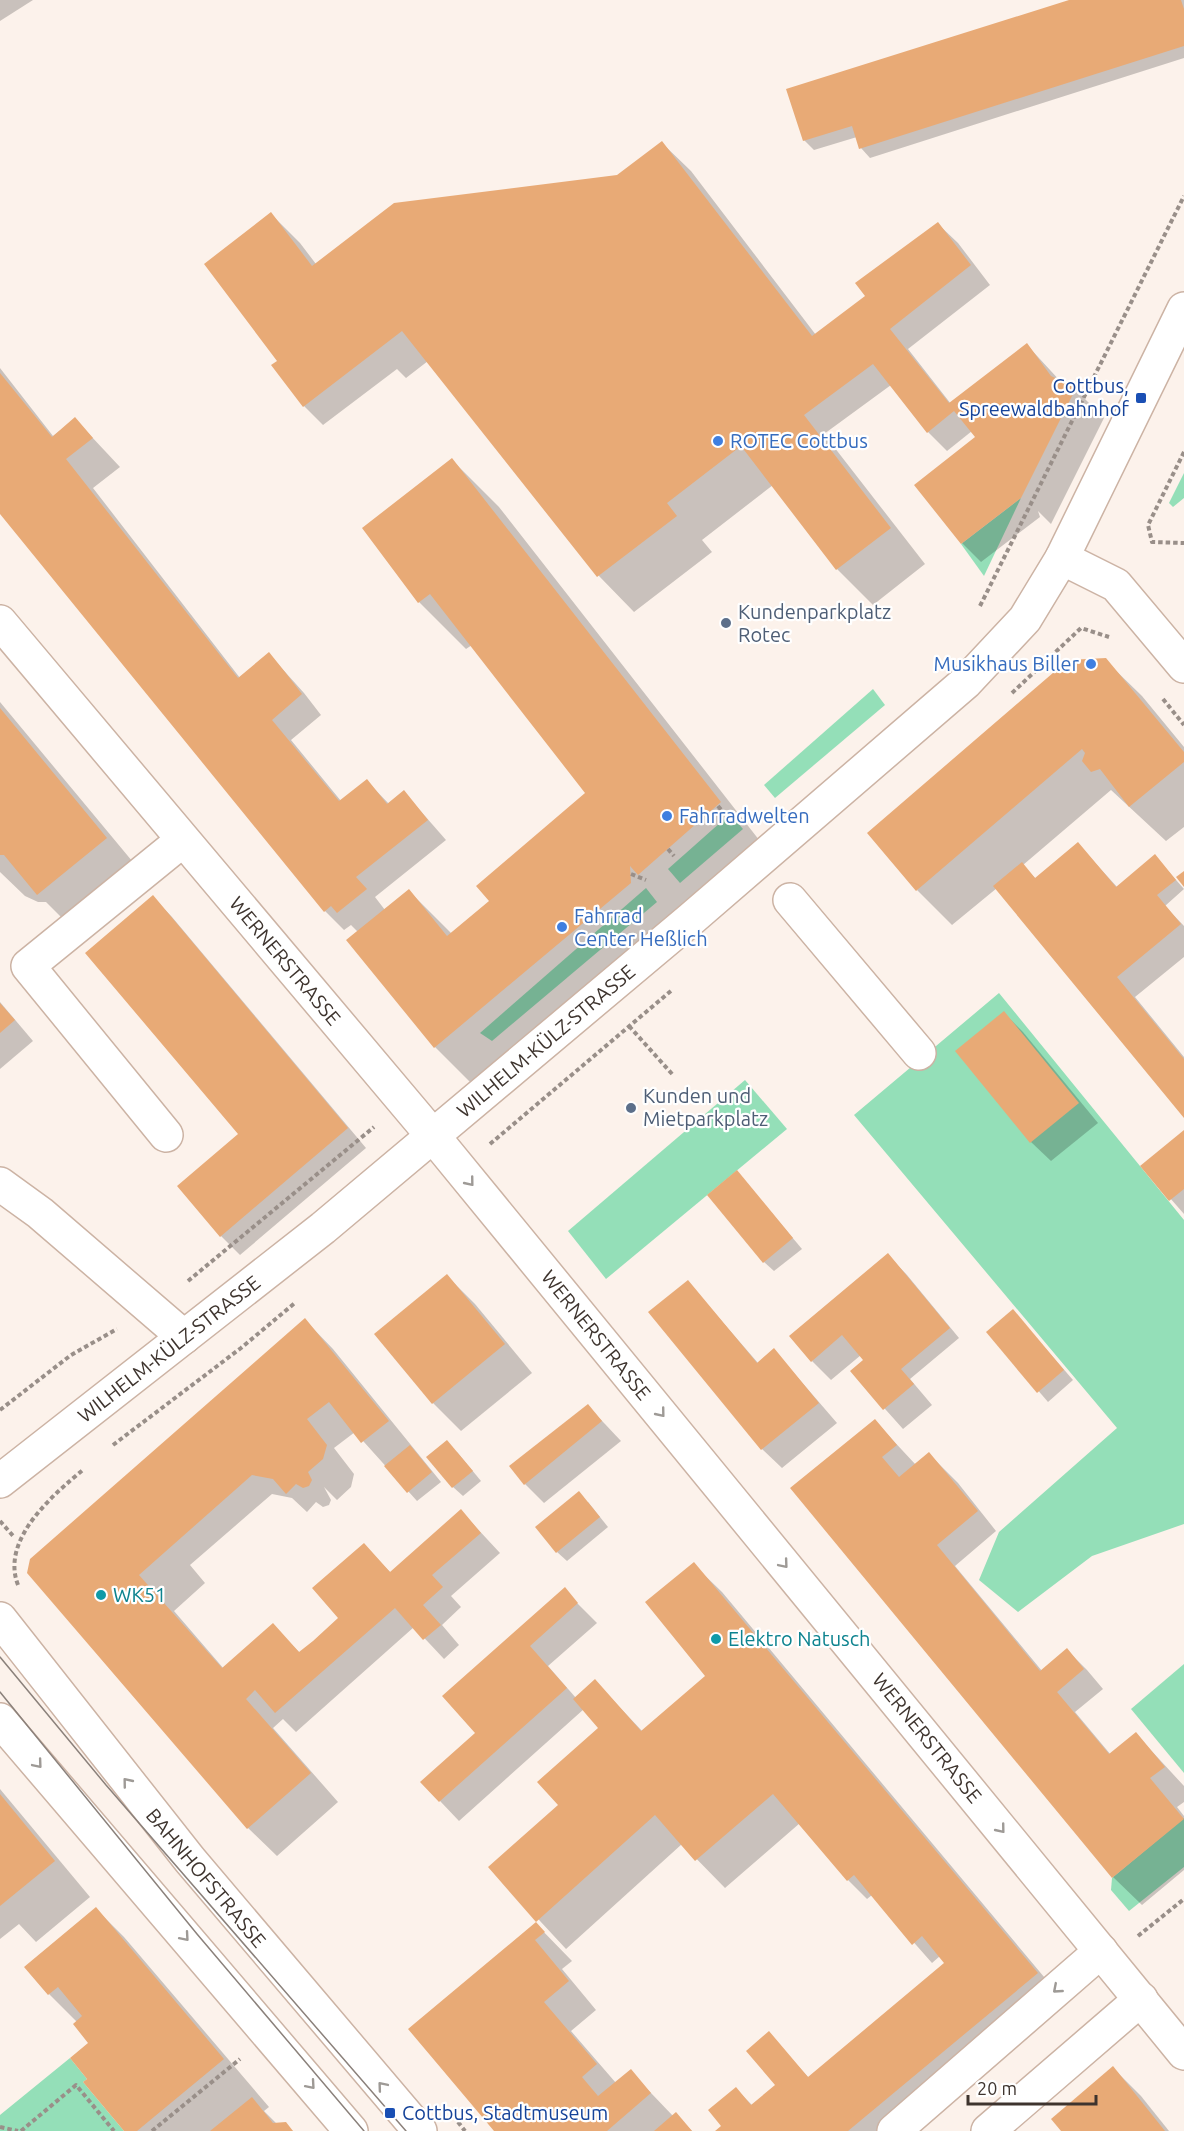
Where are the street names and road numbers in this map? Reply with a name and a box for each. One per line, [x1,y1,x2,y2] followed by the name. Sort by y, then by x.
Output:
[225,892,346,1029] street label: WERNERSTRASSE
[452,960,639,1122] street label: WILHELM-KÜLZ-STRASSE
[537,1265,656,1404] street label: WERNERSTRASSE
[73,1270,264,1427] street label: WILHELM-KÜLZ-STRASSE
[868,1668,987,1807] street label: WERNERSTRASSE
[142,1804,271,1952] street label: BAHNHOFSTRASSE

